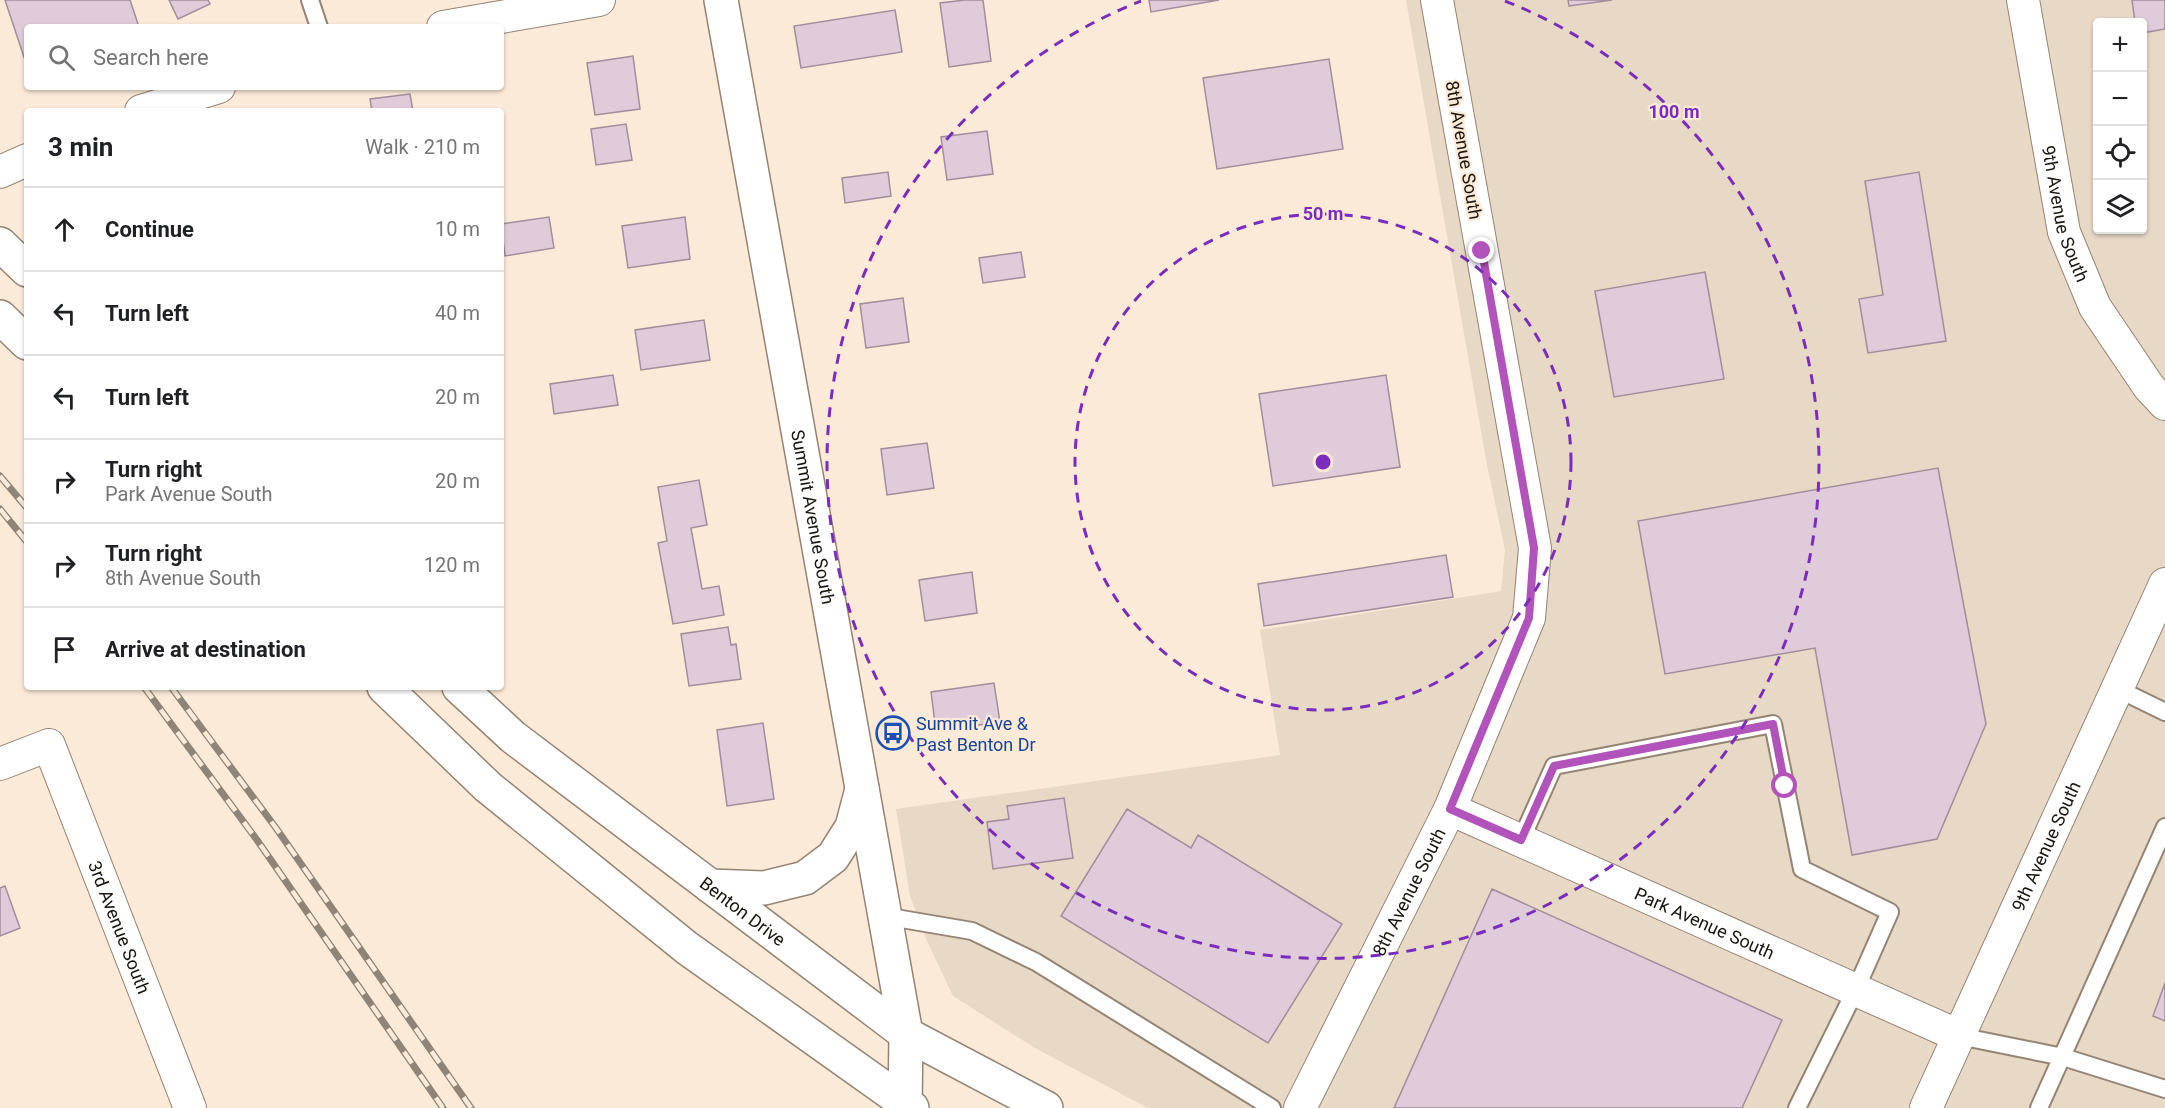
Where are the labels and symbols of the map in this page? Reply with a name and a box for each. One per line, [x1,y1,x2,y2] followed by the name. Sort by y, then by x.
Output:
[1441,79,1487,221] street label: 8th Avenue South
[1648,101,1700,122] text: 100 m
[2038,144,2094,285] street label: 9th Avenue South
[1303,203,1343,224] text: 50 m
[1468,237,1494,263] route end
[788,428,839,606] street label: Summit Avenue South
[1313,452,1333,472] centre of rings
[916,713,1036,755] place label: Summit Ave & Past Benton Dr
[875,715,911,751] bus stop icon: Summit Ave & Past Benton Dr
[1771,772,1797,798] route start
[2007,778,2084,914] street label: 9th Avenue South
[1368,824,1449,959] street label: 8th Avenue South
[84,858,155,997] street label: 3rd Avenue South
[696,872,790,950] street label: Benton Drive
[1632,882,1778,963] street label: Park Avenue South

